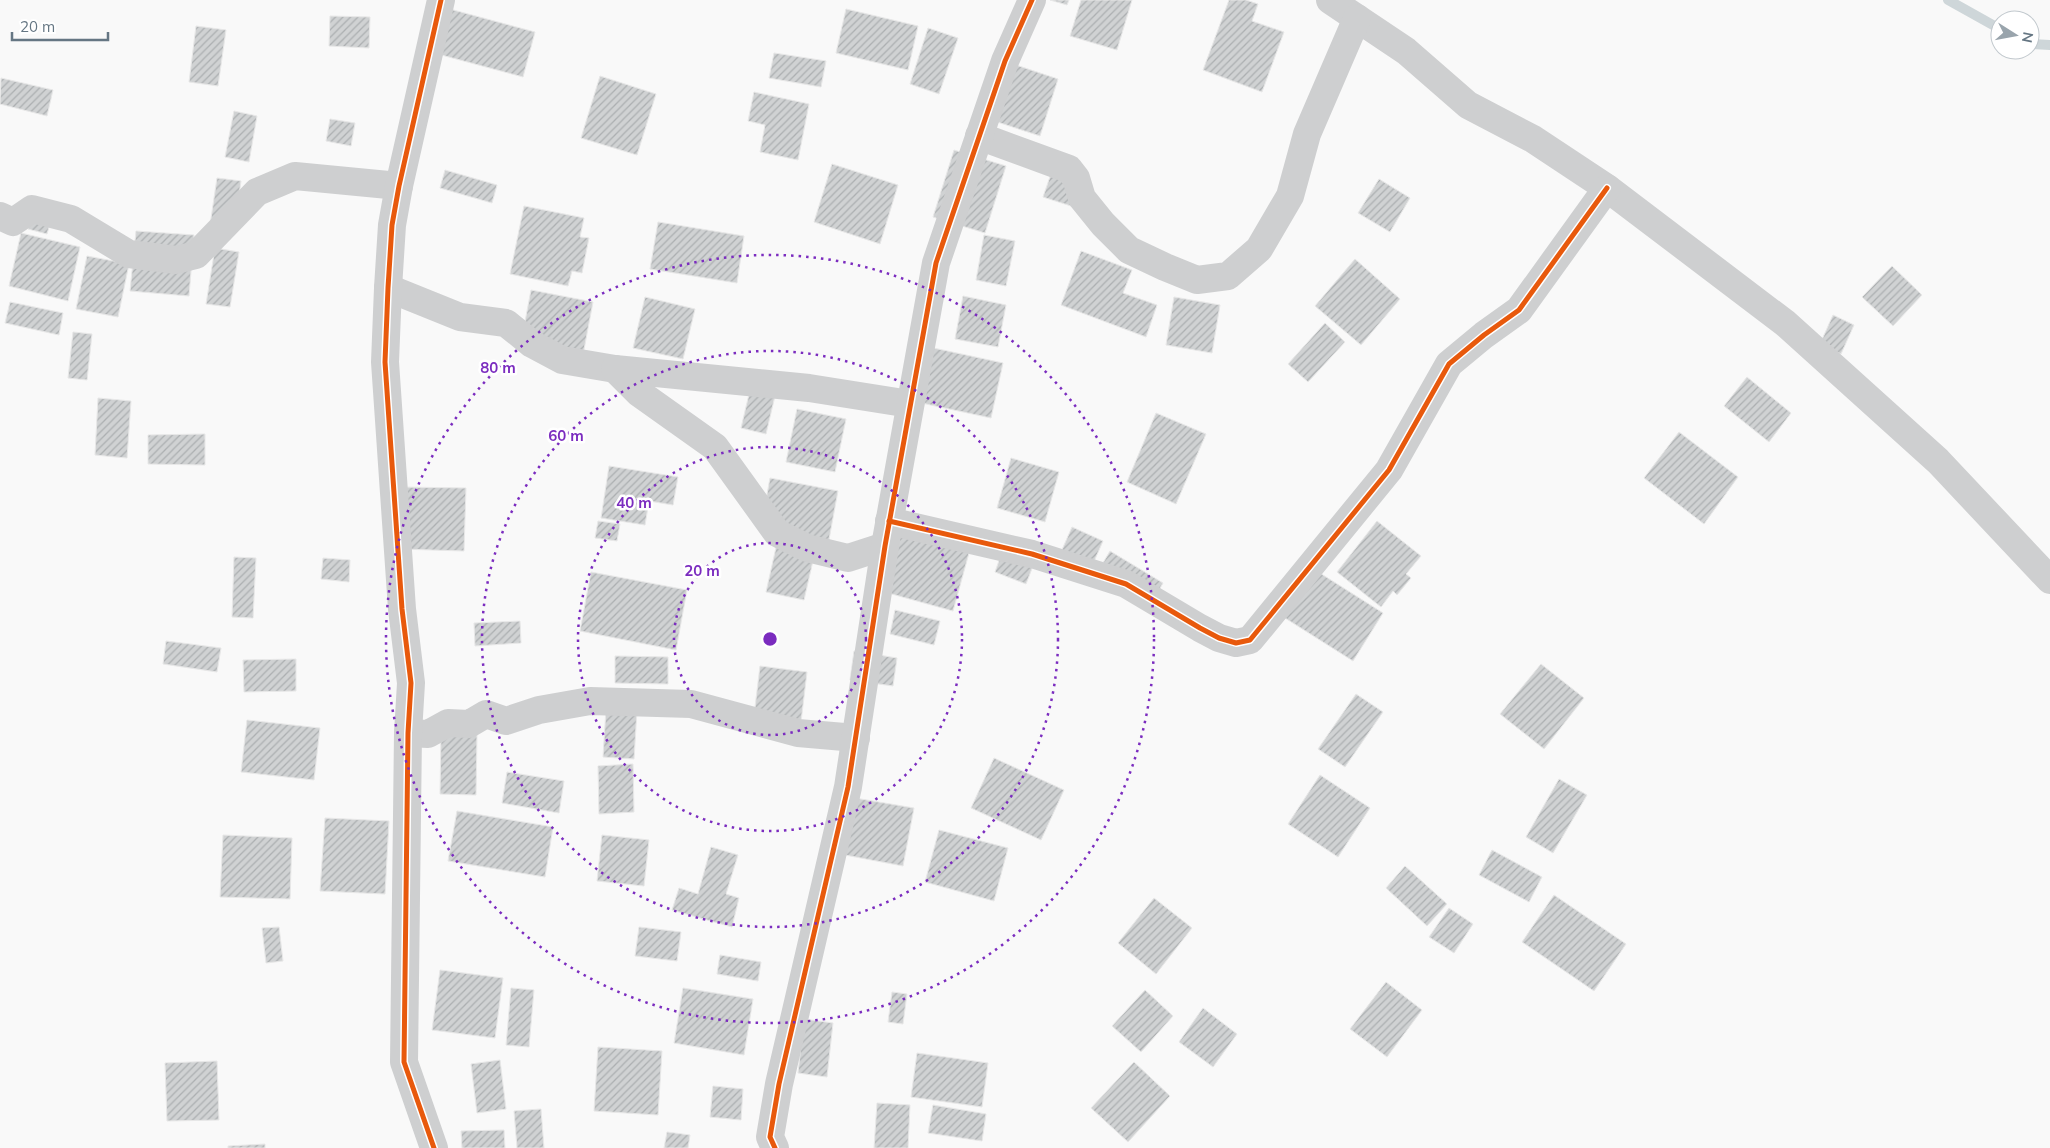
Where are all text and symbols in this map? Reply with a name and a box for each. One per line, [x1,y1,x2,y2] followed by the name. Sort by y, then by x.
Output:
[12,10,109,42] scale bar
[1990,10,2040,60] north arrow
[20,17,55,36] text: 20 m
[2018,31,2038,44] text: N
[480,358,516,377] text: 80 m
[548,426,584,445] text: 60 m
[616,493,652,512] text: 40 m
[684,561,720,580] text: 20 m
[761,630,779,648] centre of rings

